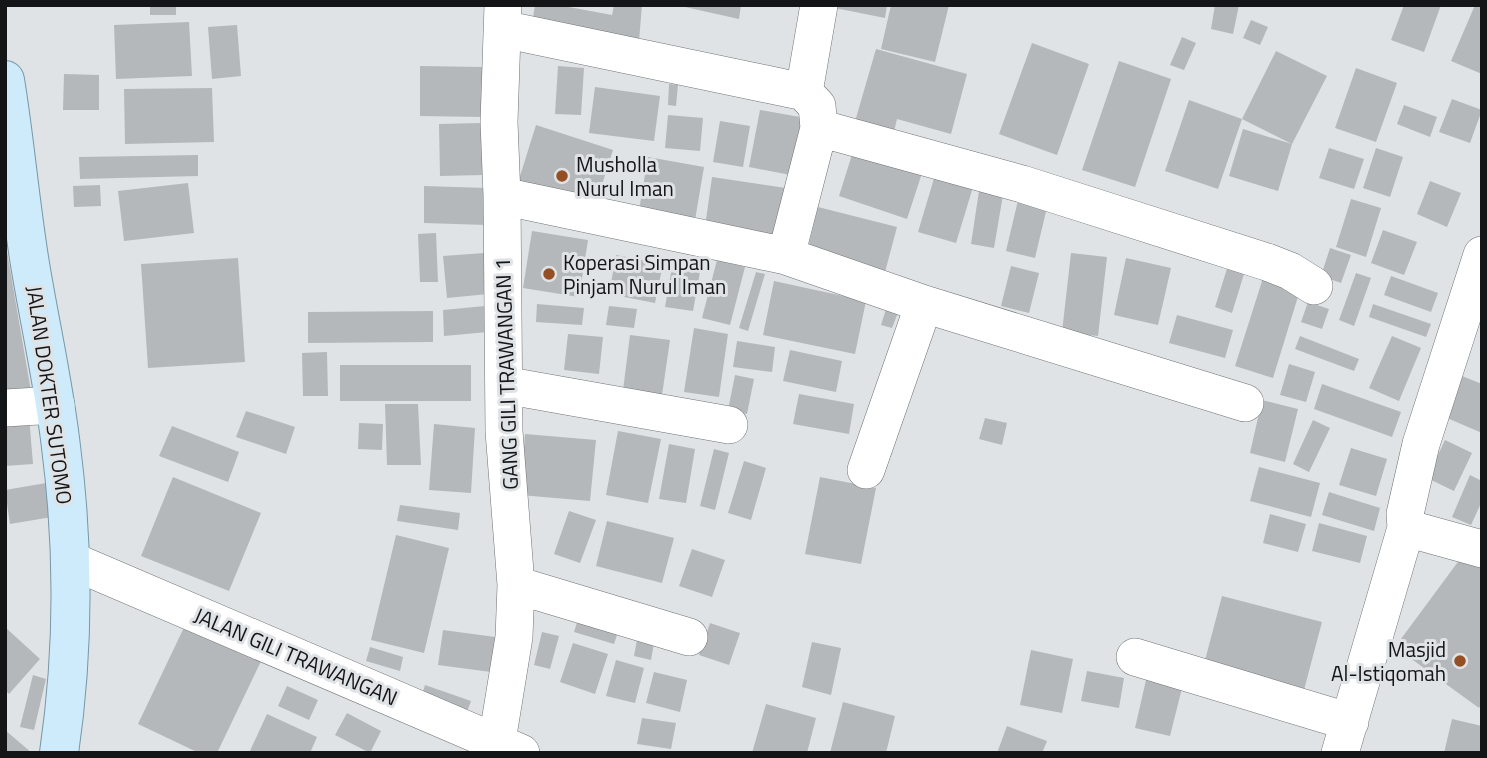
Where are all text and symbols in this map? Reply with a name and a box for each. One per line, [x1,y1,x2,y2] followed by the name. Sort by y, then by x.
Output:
[576,148,674,204] place label: Musholla Nurul Iman
[554,168,570,184] marker: Musholla Nurul Iman
[563,246,726,302] place label: Koperasi Simpan Pinjam Nurul Iman
[486,258,526,490] street label: GANG GILI TRAWANGAN 1
[541,266,557,282] marker: Koperasi Simpan Pinjam Nurul Iman
[19,284,81,506] street label: JALAN DOKTER SUTOMO
[189,599,403,713] street label: JALAN GILI TRAWANGAN
[1331,633,1446,689] place label: Masjid Al-Istiqomah
[1452,653,1468,669] marker: Masjid Al-Istiqomah

